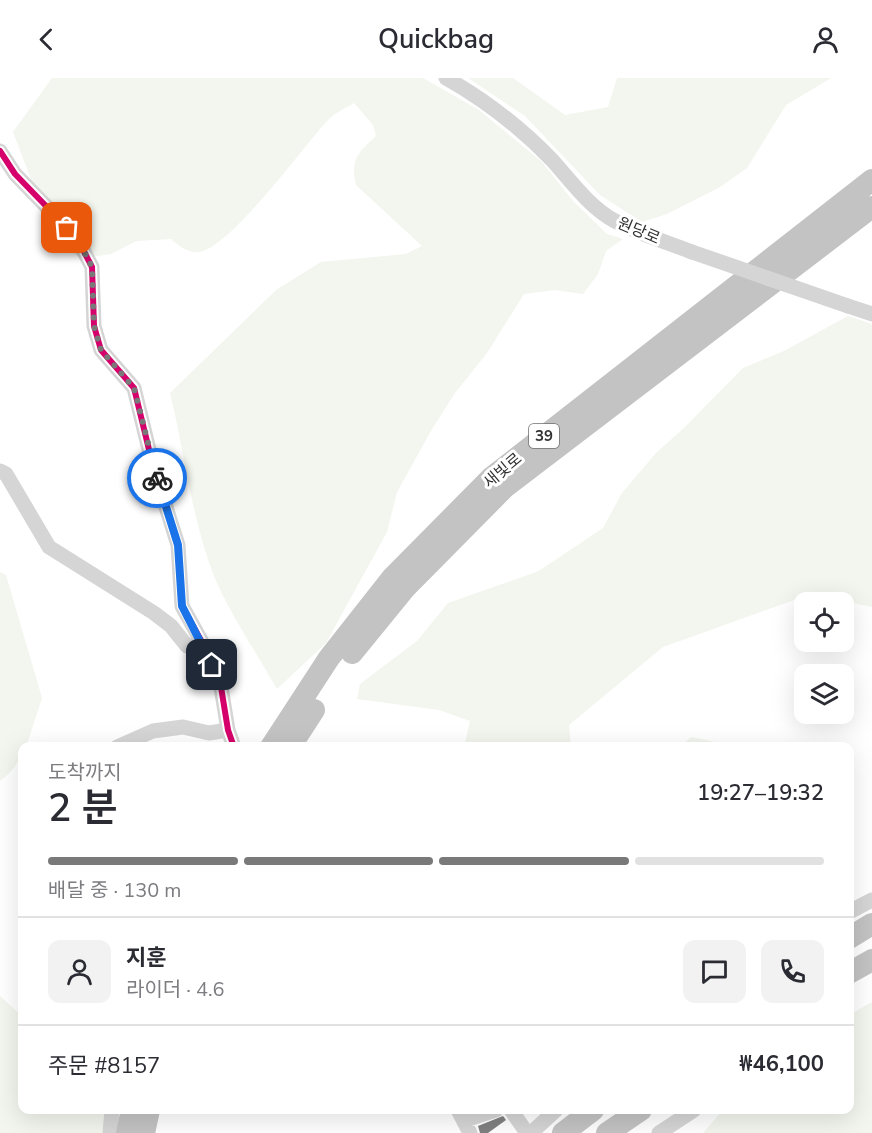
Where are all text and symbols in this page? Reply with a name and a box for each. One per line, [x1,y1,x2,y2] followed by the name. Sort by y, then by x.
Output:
[378,21,494,58] text: Quickbag
[30,23,63,56] icon: back
[809,23,842,56] icon: person
[41,202,92,253] pin
[50,211,83,244] icon: bag
[614,212,663,250] street label: 원당로
[529,424,559,448] road number: 39
[127,448,187,508] courier
[479,448,527,493] street label: 새빛로
[141,462,174,495] icon: bike
[794,592,854,724] map controls
[794,592,854,652] button: locate
[186,639,237,690] pin
[195,648,228,681] icon: home
[794,664,854,724] button: layers
[48,759,122,786] text: 도착까지
[697,778,824,808] text: 19:27–19:32
[48,782,118,835] text: 2 분
[48,877,181,904] text: 배달 중 · 130 m
[48,940,111,1003] button: person
[683,940,746,1003] button: chat
[761,940,824,1003] button: phone
[126,943,166,973] text: 지훈
[126,976,225,1003] text: 라이더 · 4.6
[739,1049,824,1079] text: ₩46,100
[48,1051,160,1081] text: 주문 #8157

